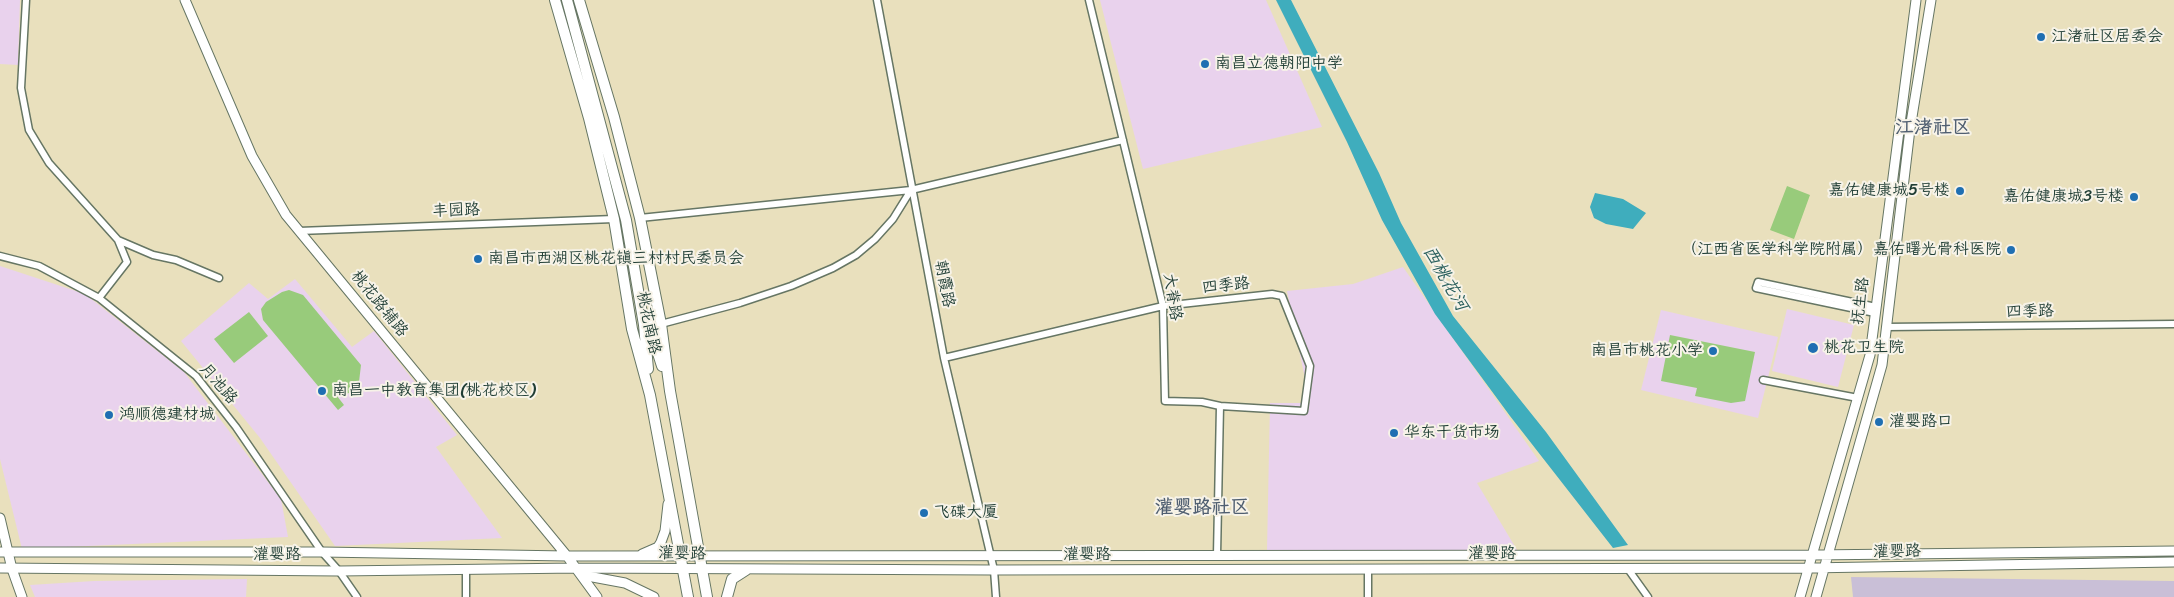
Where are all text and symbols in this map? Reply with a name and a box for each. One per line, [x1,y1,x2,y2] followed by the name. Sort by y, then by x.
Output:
[2051,27,2163,47] place label: 江渚社区居委会
[2035,31,2047,43] marker: 江渚社区居委会
[1215,54,1343,74] place label: 南昌立德朝阳中学
[1199,58,1211,70] marker: 南昌立德朝阳中学
[1895,117,1971,139] district label: 江渚社区
[1828,181,1950,201] place label: 嘉佑健康城5号楼
[1954,185,1966,197] marker: 嘉佑健康城5号楼
[2003,187,2124,207] place label: 嘉佑健康城3号楼
[2128,191,2140,203] marker: 嘉佑健康城3号楼
[432,201,480,221] street label: 丰园路
[1681,240,2001,260] place label: （江西省医学科学院附属）嘉佑曙光骨科医院
[1418,242,1472,316] water label: 西桃花河
[2005,244,2017,256] marker: （江西省医学科学院附属）嘉佑曙光骨科医院
[488,249,744,269] place label: 南昌市西湖区桃花镇三村村民委员会
[472,253,484,265] marker: 南昌市西湖区桃花镇三村村民委员会
[930,259,958,309] street label: 朝霞路
[346,267,412,341] street label: 桃花路辅路
[1159,272,1185,322] street label: 大脊路
[1201,274,1251,298] street label: 四季路
[1849,276,1873,326] street label: 抚生路
[632,290,664,356] street label: 桃花南路
[2006,302,2054,322] street label: 四季路
[1824,338,1904,358] place label: 桃花卫生院
[1591,341,1703,361] place label: 南昌市桃花小学
[1806,341,1820,355] marker: 桃花卫生院
[1707,345,1719,357] marker: 南昌市桃花小学
[195,360,241,408] street label: 月池路
[332,381,535,401] place label: 南昌一中教育集团(桃花校区)
[316,385,328,397] marker: 南昌一中教育集团(桃花校区)
[119,405,215,425] place label: 鸿顺德建材城
[103,409,115,421] marker: 鸿顺德建材城
[1889,412,1953,432] place label: 灌婴路口
[1873,416,1885,428] marker: 灌婴路口
[1404,423,1500,443] place label: 华东干货市场
[1388,427,1400,439] marker: 华东干货市场
[1155,497,1249,519] district label: 灌婴路社区
[934,503,998,523] place label: 飞碟大厦
[918,507,930,519] marker: 飞碟大厦
[1873,542,1921,562] street label: 灌婴路
[658,544,706,564] street label: 灌婴路
[1468,544,1516,564] street label: 灌婴路
[253,545,301,565] street label: 灌婴路
[1063,545,1111,565] street label: 灌婴路

